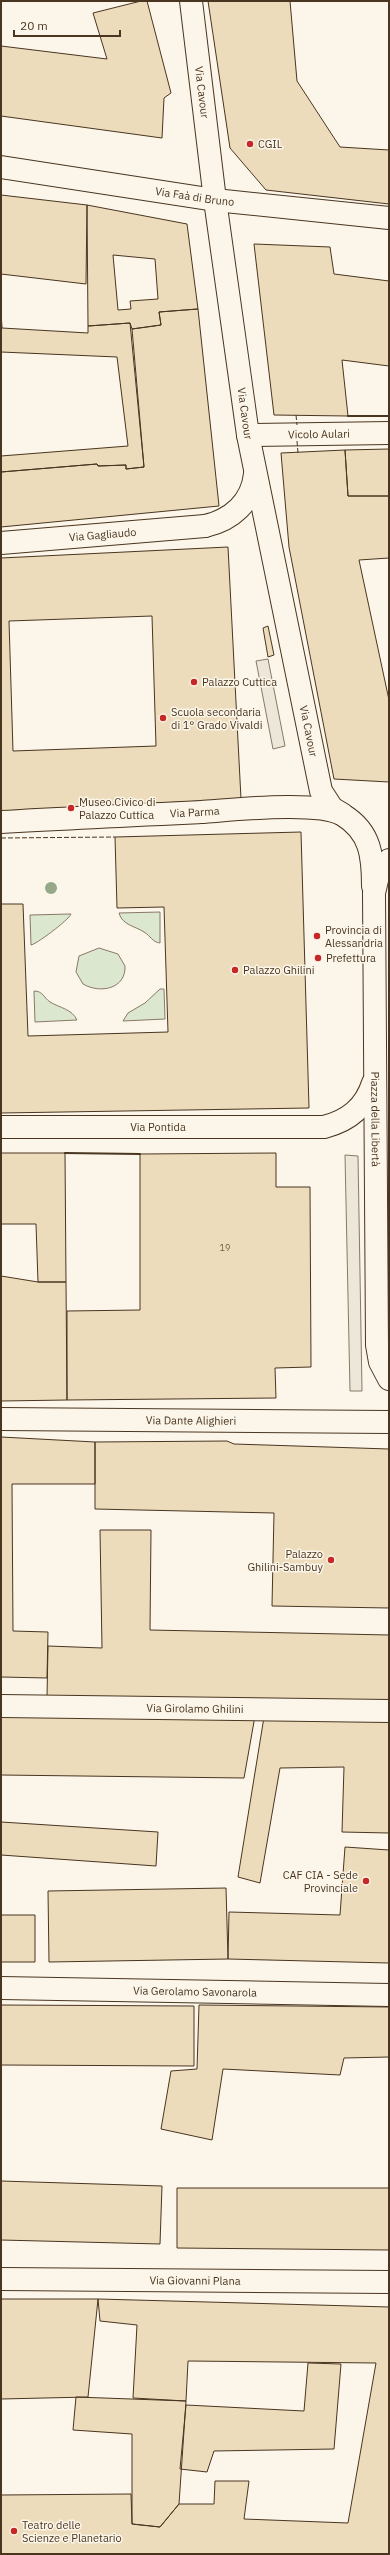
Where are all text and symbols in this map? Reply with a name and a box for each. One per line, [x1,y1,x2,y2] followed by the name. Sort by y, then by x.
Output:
[14,12,120,38] scale bar
[20,18,48,33] text: 20 m
[192,66,212,119] street label: Via Cavour
[258,137,283,151] place label: CGIL
[245,139,255,149] marker: CGIL
[154,184,235,209] street label: Via Faà di Bruno
[234,387,256,441] street label: Via Cavour
[288,427,350,441] street label: Vicolo Aulari
[68,525,137,544] street label: Via Gagliaudo
[202,675,277,689] place label: Palazzo Cuttica
[189,677,199,687] marker: Palazzo Cuttica
[297,704,321,758] street label: Via Cavour
[171,705,262,732] place label: Scuola secondaria di 1° Grado Vivaldi
[158,713,168,723] marker: Scuola secondaria di 1° Grado Vivaldi
[79,795,155,822] place label: Museo Civico di Palazzo Cuttica
[66,803,76,813] marker: Museo Civico di Palazzo Cuttica
[170,804,220,820] street label: Via Parma
[325,923,383,950] place label: Provincia di Alessandria
[312,931,322,941] marker: Provincia di Alessandria
[326,951,376,965] place label: Prefettura
[313,953,323,963] marker: Prefettura
[243,963,315,977] place label: Palazzo Ghilini
[230,965,240,975] marker: Palazzo Ghilini
[368,1071,383,1167] street label: Piazza della Libertà
[130,1120,186,1134] street label: Via Pontida
[220,1242,230,1253] house number: 19
[146,1413,236,1428] street label: Via Dante Alighieri
[247,1547,324,1574] place label: Palazzo Ghilini-Sambuy
[326,1555,336,1565] marker: Palazzo Ghilini-Sambuy
[146,1701,244,1716] street label: Via Girolamo Ghilini
[283,1868,358,1895] place label: CAF CIA - Sede Provinciale
[361,1876,371,1886] marker: CAF CIA - Sede Provinciale
[133,1983,257,2000] street label: Via Gerolamo Savonarola
[149,2273,241,2288] street label: Via Giovanni Plana
[22,2518,122,2545] place label: Teatro delle Scienze e Planetario
[9,2526,19,2536] marker: Teatro delle Scienze e Planetario

